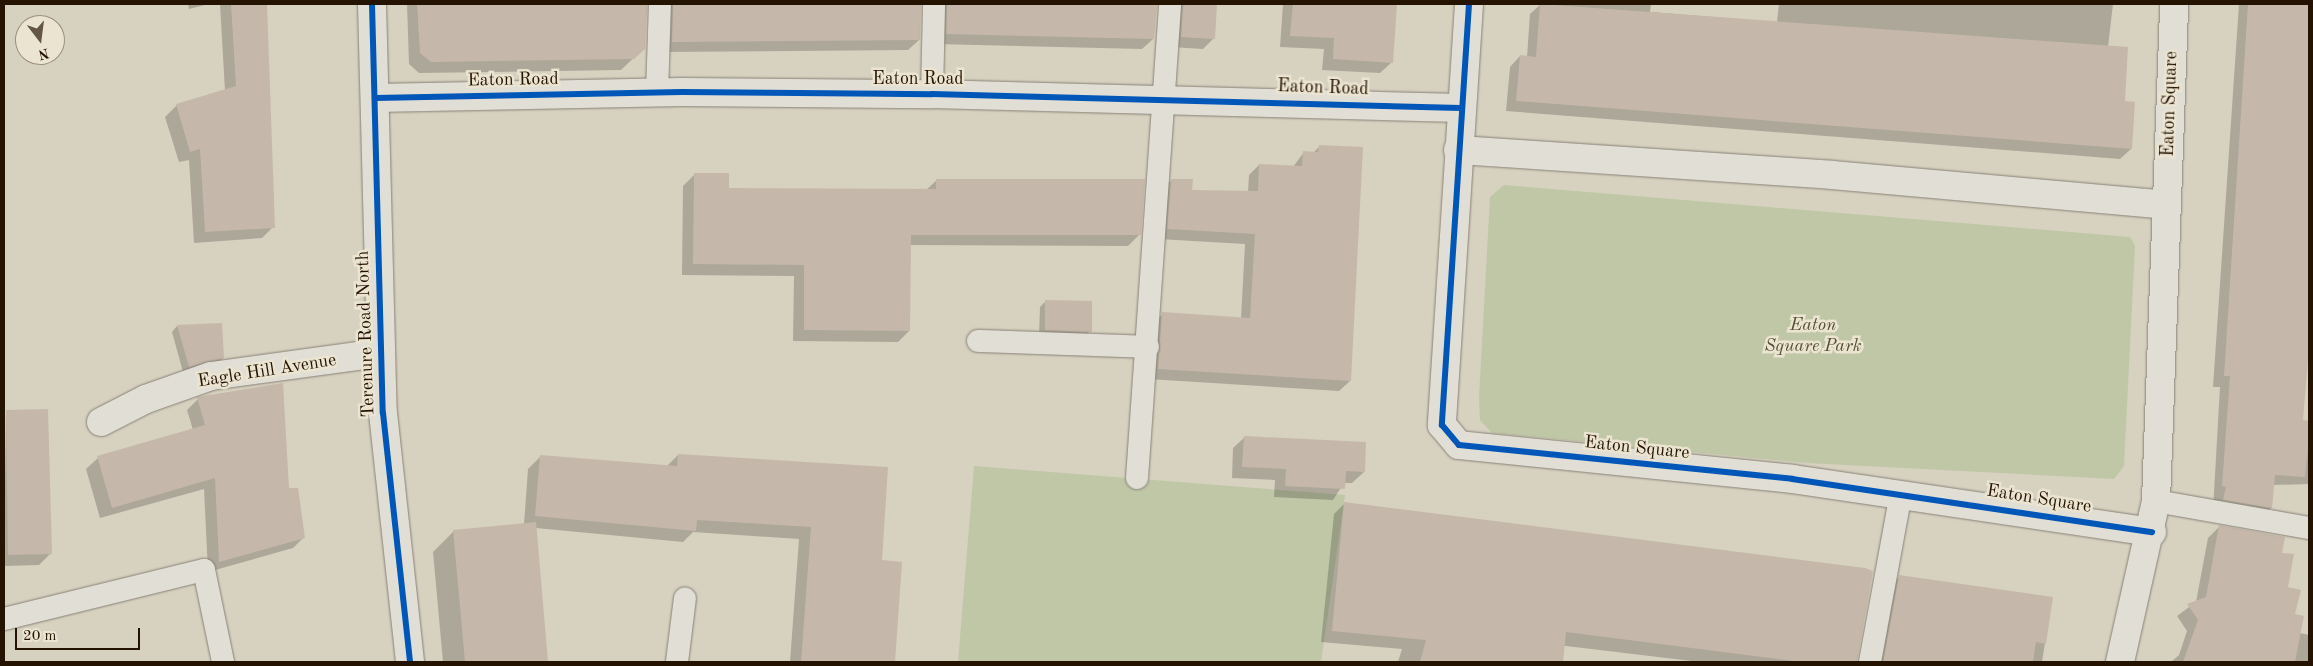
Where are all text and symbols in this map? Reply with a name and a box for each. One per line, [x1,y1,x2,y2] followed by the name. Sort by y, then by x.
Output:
[15,15,65,65] north arrow
[37,45,51,62] text: N
[2157,51,2183,157] street label: Eaton Square
[467,68,559,92] street label: Eaton Road
[872,68,964,90] street label: Eaton Road
[1277,76,1369,100] street label: Eaton Road
[352,250,380,418] street label: Terenure Road North
[1764,315,1862,358] park label: Eaton Square Park
[196,349,338,393] street label: Eagle Hill Avenue
[1583,432,1691,464] street label: Eaton Square
[1985,480,2093,518] street label: Eaton Square
[18,618,142,650] scale bar
[23,629,57,644] text: 20 m

